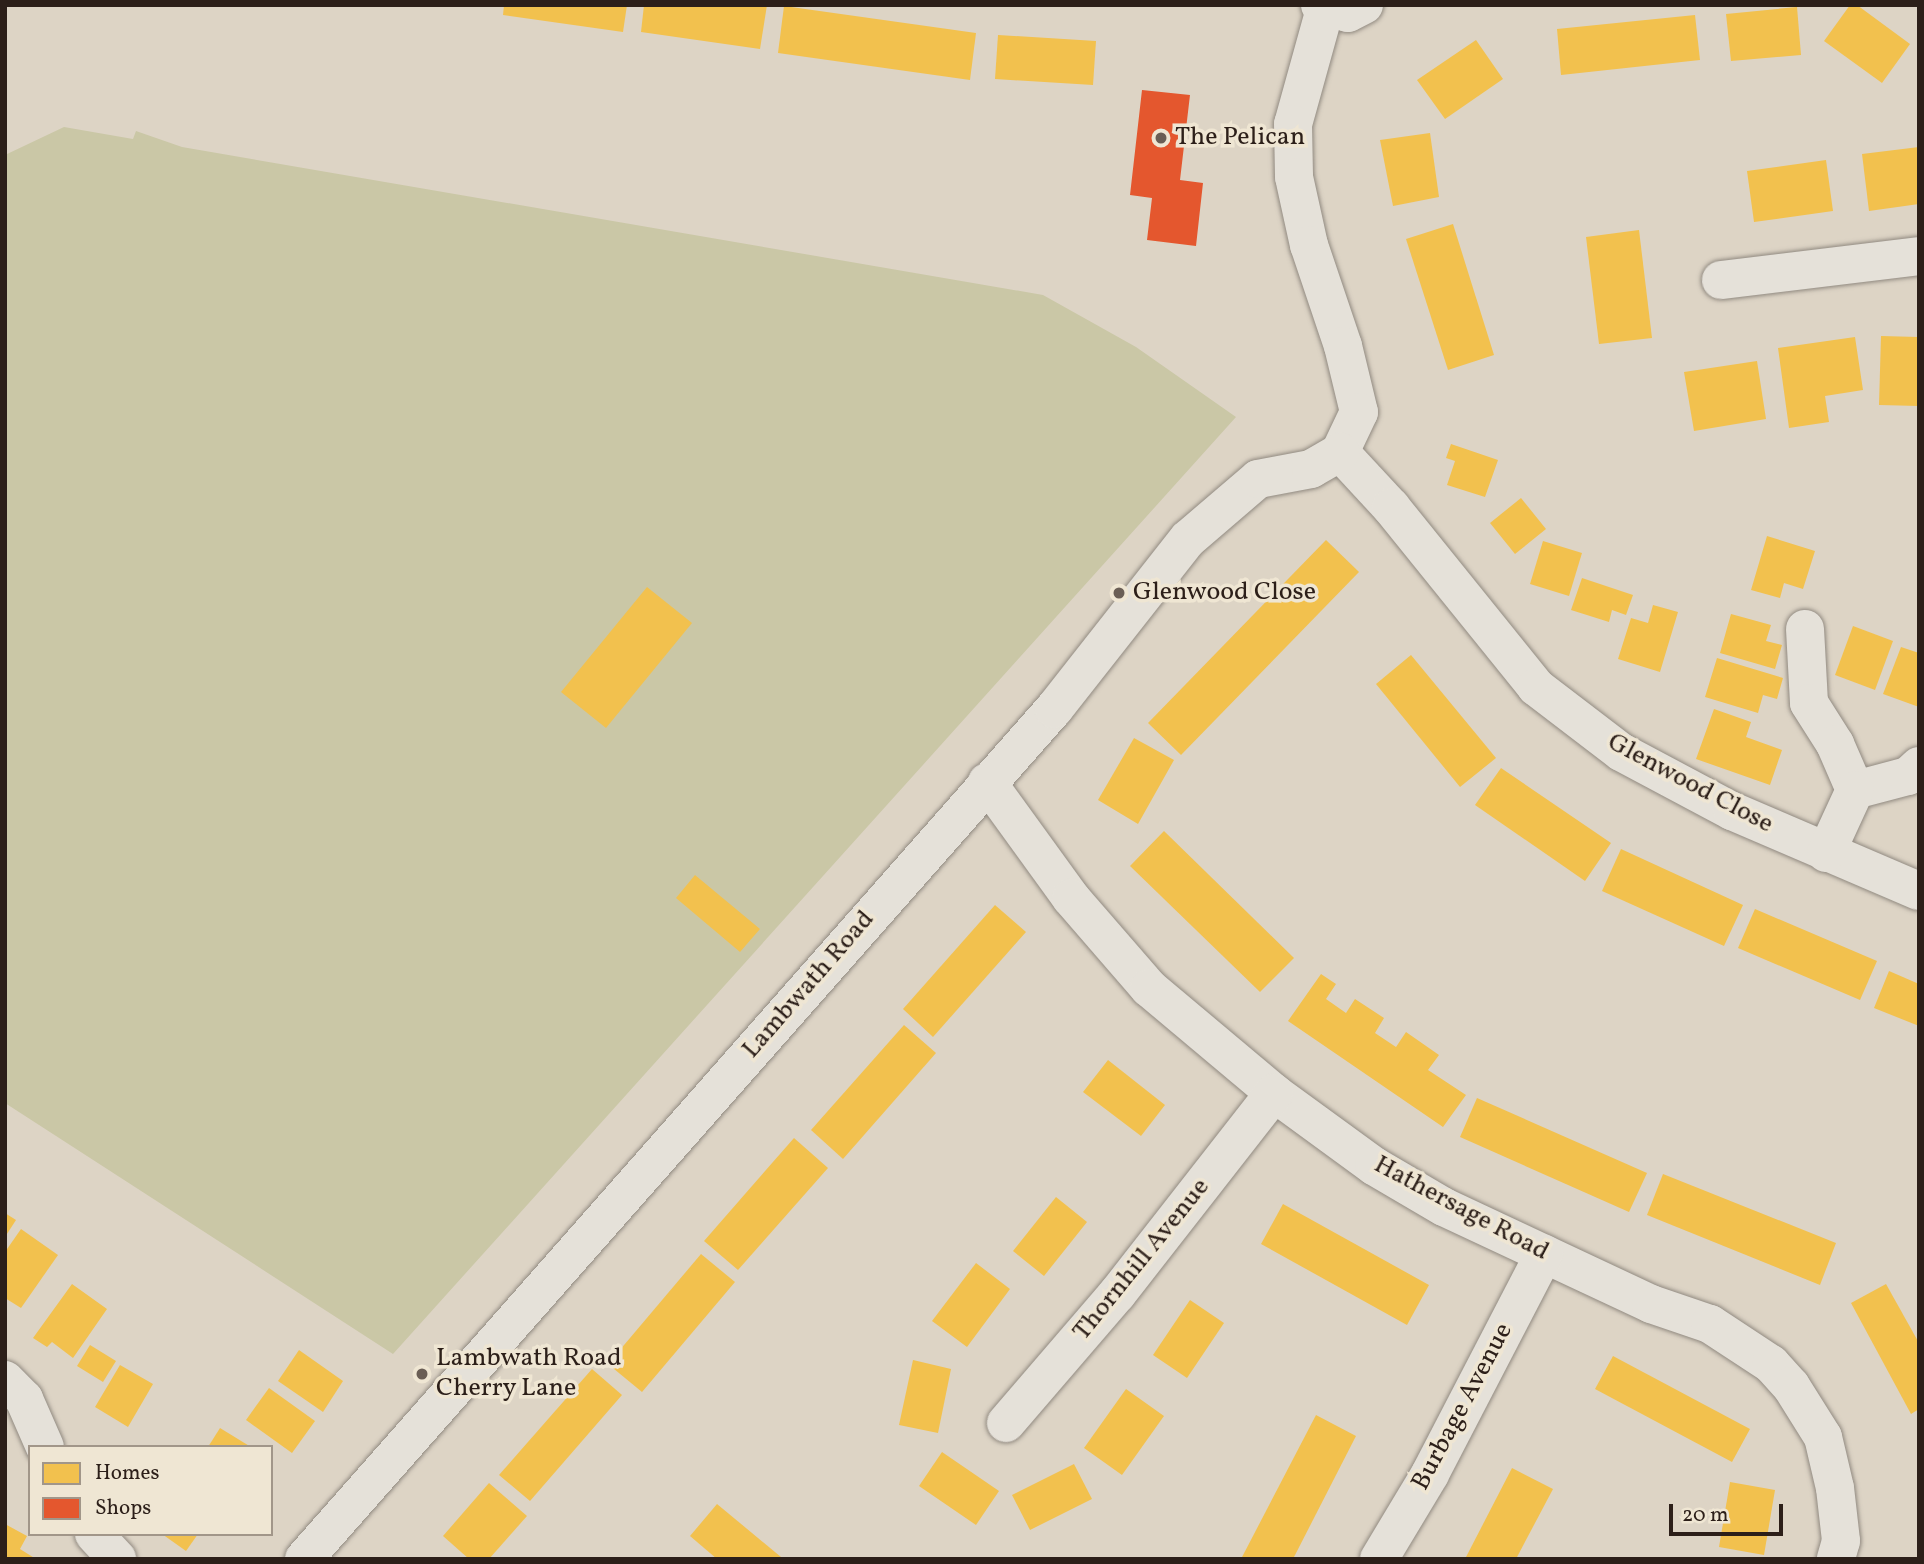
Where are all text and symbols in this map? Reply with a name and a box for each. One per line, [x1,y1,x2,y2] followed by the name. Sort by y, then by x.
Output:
[1175,122,1305,154] place label: The Pelican
[1153,130,1169,146] marker: The Pelican
[1133,577,1316,609] place label: Glenwood Close
[1111,585,1127,601] marker: Glenwood Close
[1602,727,1778,841] street label: Glenwood Close
[736,905,882,1065] street label: Lambwath Road
[1368,1150,1554,1268] street label: Hathersage Road
[1067,1173,1217,1347] street label: Thornhill Avenue
[1406,1318,1520,1496] street label: Burbage Avenue
[436,1343,622,1404] place label: Lambwath Road Cherry Lane
[414,1366,430,1382] marker: Lambwath Road Cherry Lane
[28,1445,273,1536] legend
[95,1459,160,1488] text: Homes
[1672,1490,1786,1534] scale bar
[95,1494,151,1523] text: Shops
[1682,1501,1728,1530] text: 20 m

